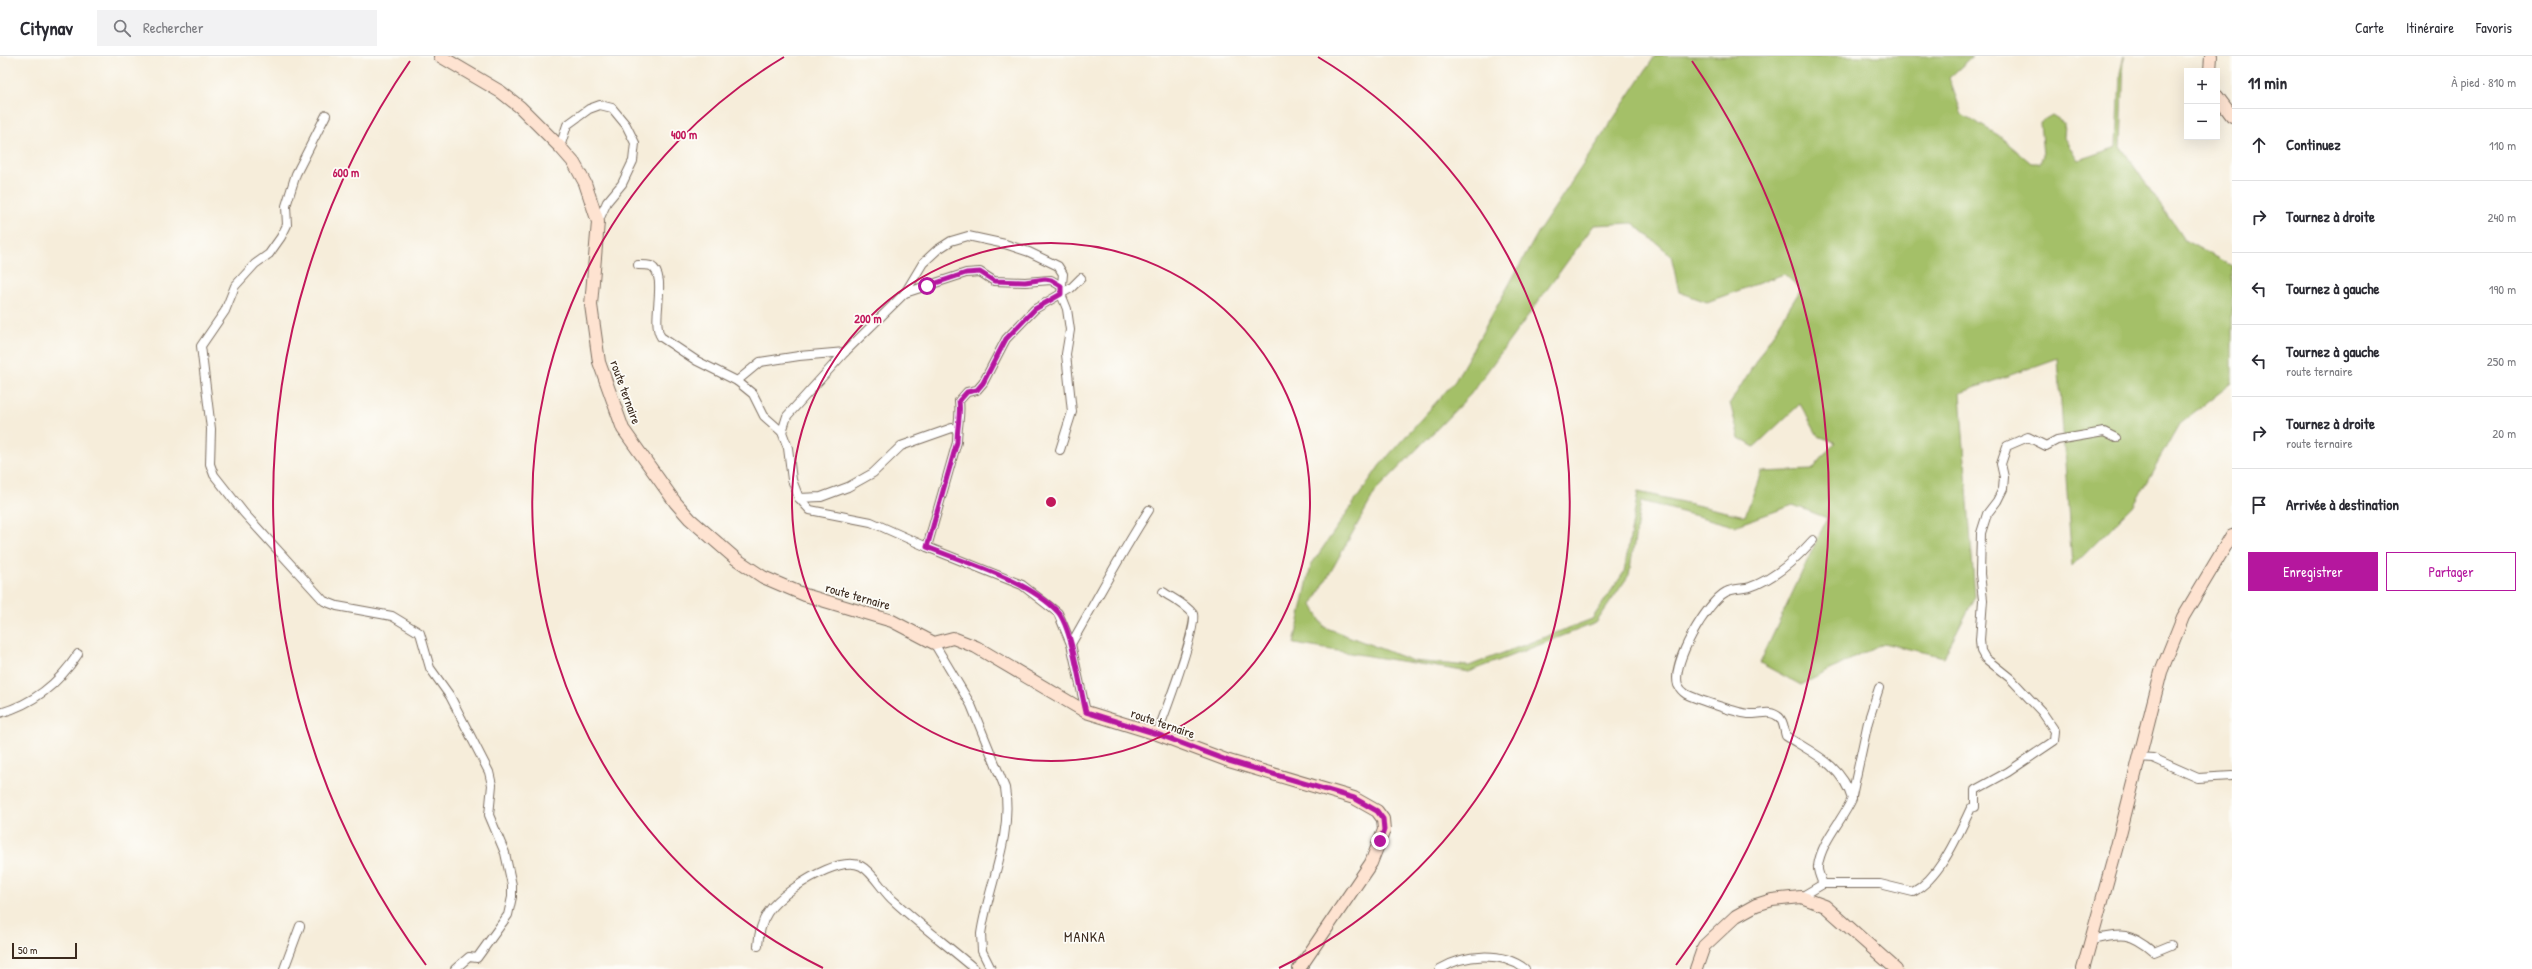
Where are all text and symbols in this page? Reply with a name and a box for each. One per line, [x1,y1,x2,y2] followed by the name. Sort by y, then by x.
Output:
[97,10,377,46] search box
[20,15,73,41] text: Citynav
[111,17,133,39] icon: search
[143,17,203,38] text: Rechercher
[2355,18,2384,37] text: Carte
[2406,18,2454,37] text: Itinéraire
[2476,18,2512,37] text: Favoris
[2184,68,2220,140] map controls
[2184,68,2220,104] button: +
[2248,71,2287,94] text: 11 min
[2451,73,2516,91] text: À pied · 810 m
[2184,104,2220,140] button: −
[671,126,697,143] text: 400 m
[2248,134,2270,156] icon: ahead
[2286,134,2341,155] text: Continuez
[2489,136,2516,154] text: 110 m
[333,164,359,181] text: 600 m
[2248,206,2270,228] icon: right
[2286,206,2375,227] text: Tournez à droite
[2487,208,2516,226] text: 240 m
[918,277,936,295] route start
[2248,278,2270,300] icon: left
[2286,278,2379,299] text: Tournez à gauche
[2489,280,2516,298] text: 190 m
[854,310,882,327] text: 200 m
[2286,341,2379,362] text: Tournez à gauche
[2248,350,2270,372] icon: left
[2487,352,2516,370] text: 250 m
[606,358,646,426] street label: route ternaire
[2286,362,2353,380] text: route ternaire
[2286,413,2375,434] text: Tournez à droite
[2248,422,2270,444] icon: right
[2492,424,2516,442] text: 20 m
[2286,434,2353,452] text: route ternaire
[2248,494,2270,516] icon: arrive
[2286,494,2399,515] text: Arrivée à destination
[1044,495,1058,509] centre of rings
[2248,552,2378,591] button: Enregistrer
[2386,552,2516,591] button: Partager
[823,578,893,614] street label: route ternaire
[1128,704,1198,742] street label: route ternaire
[1371,832,1389,850] route end
[1064,927,1106,946] district label: MANKA
[12,941,77,960] scale bar
[18,943,38,957] text: 50 m

